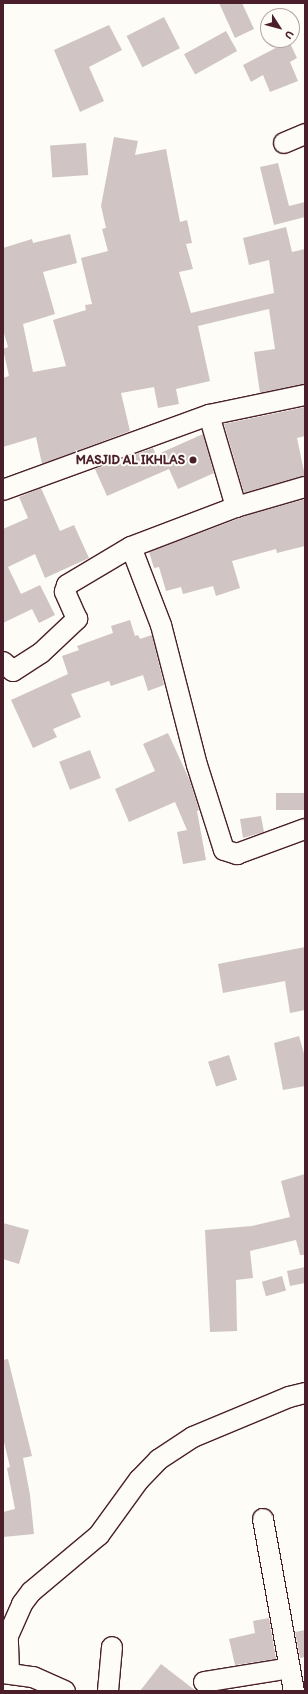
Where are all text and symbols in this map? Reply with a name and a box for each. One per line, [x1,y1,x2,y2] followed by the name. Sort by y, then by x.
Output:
[260,8,300,48] north arrow
[282,28,297,42] text: U
[76,452,185,468] place label: MASJID AL IKHLAS
[188,455,198,465] marker: MASJID AL IKHLAS

